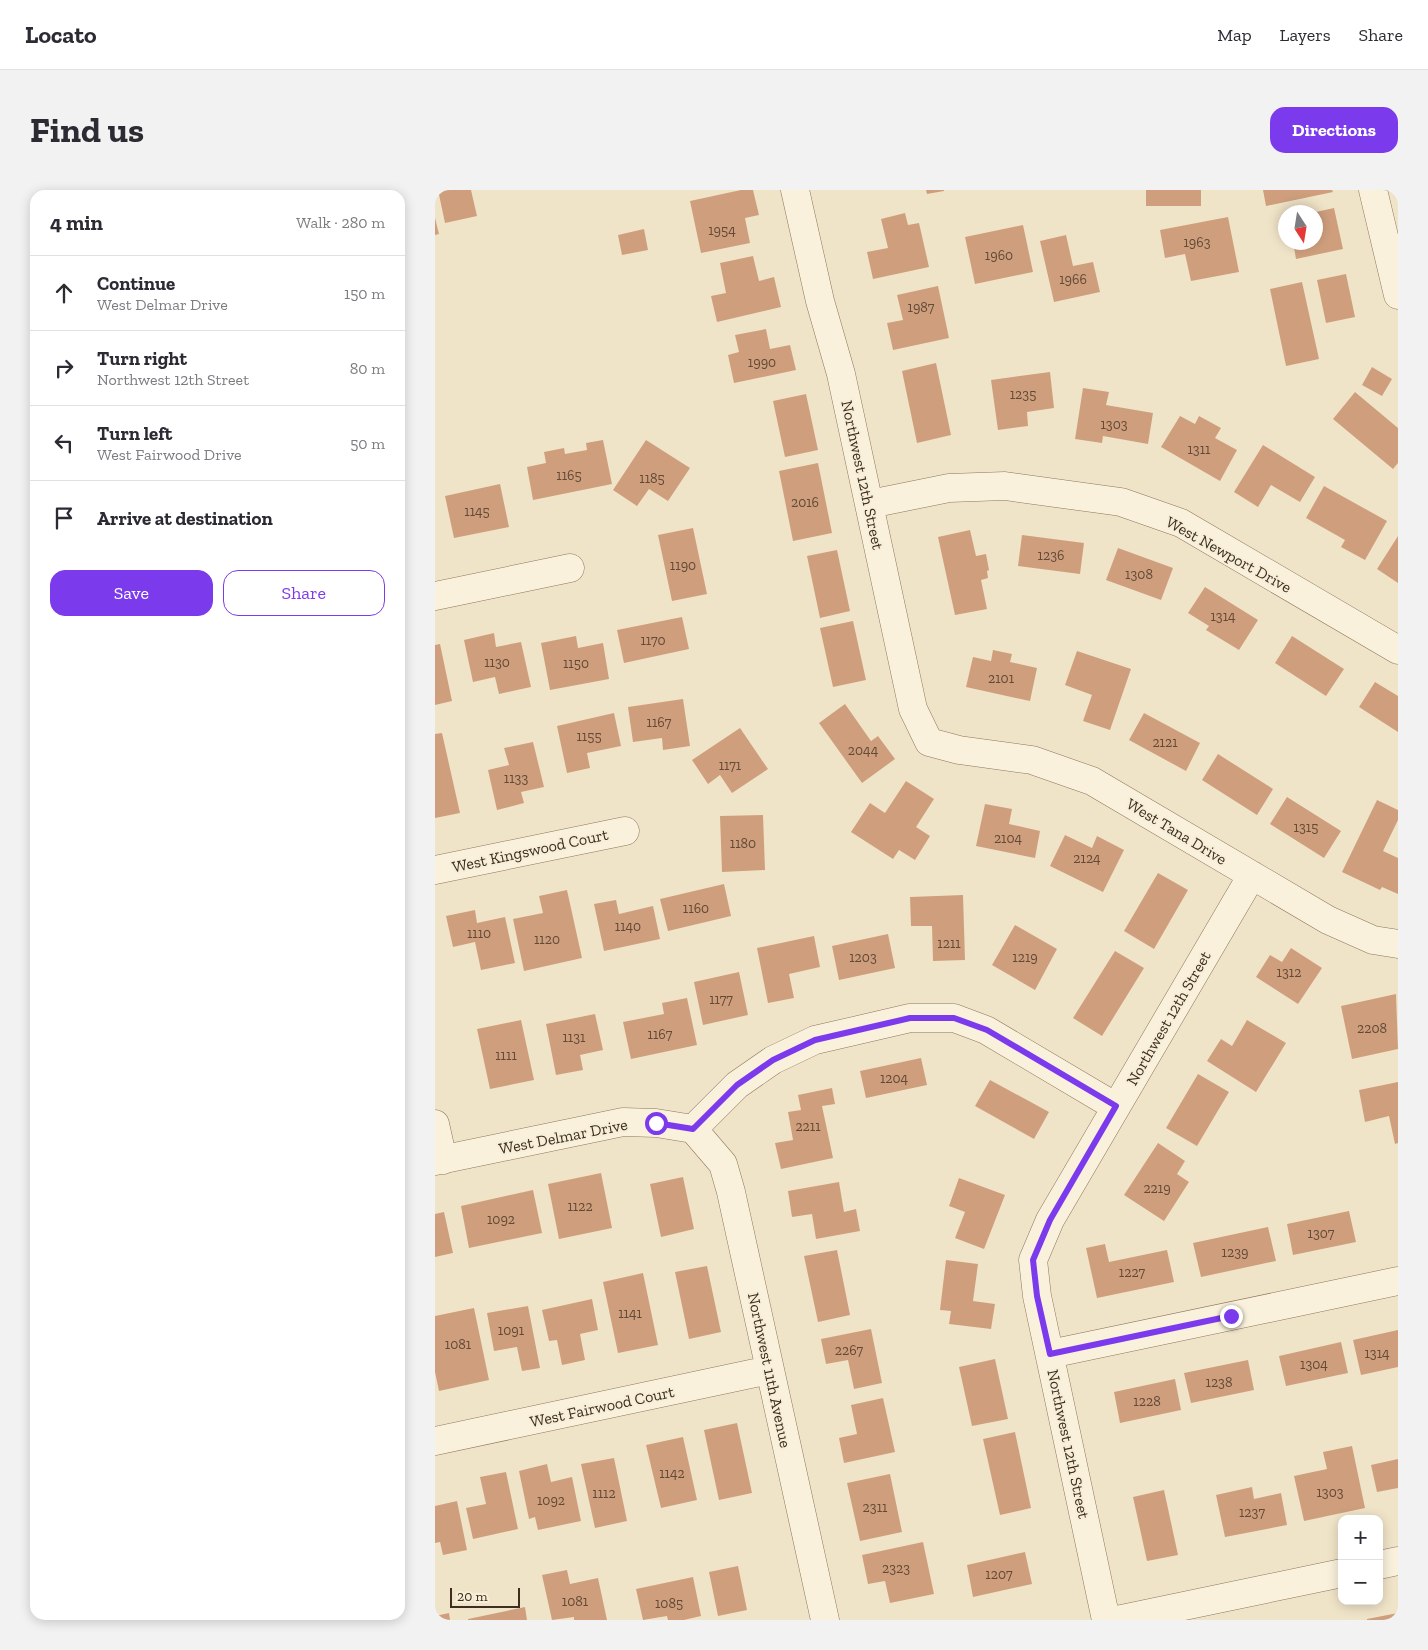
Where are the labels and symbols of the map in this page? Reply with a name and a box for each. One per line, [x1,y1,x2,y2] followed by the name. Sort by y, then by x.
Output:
[1278,205,1323,250] north arrow
[708,222,736,239] house number: 1954
[1183,234,1211,251] house number: 1963
[985,247,1013,264] house number: 1960
[1059,271,1087,288] house number: 1966
[908,299,935,316] house number: 1987
[748,354,776,371] house number: 1990
[1010,386,1036,403] house number: 1235
[837,399,888,552] street label: Northwest 12th Street
[1100,416,1128,433] house number: 1303
[1187,441,1211,458] house number: 1311
[556,467,582,484] house number: 1165
[639,470,665,487] house number: 1185
[791,494,819,511] house number: 2016
[464,503,490,520] house number: 1145
[1163,512,1295,597] street label: West Newport Drive
[1038,547,1064,564] house number: 1236
[670,557,696,574] house number: 1190
[1125,566,1153,583] house number: 1308
[1210,608,1236,625] house number: 1314
[640,632,666,649] house number: 1170
[484,654,510,671] house number: 1130
[563,655,589,672] house number: 1150
[988,670,1015,687] house number: 2101
[647,714,672,731] house number: 1167
[576,728,602,745] house number: 1155
[1152,734,1178,751] house number: 2121
[848,742,879,759] house number: 2044
[719,757,742,774] house number: 1171
[504,770,528,787] house number: 1133
[1123,794,1230,869] street label: West Tana Drive
[1294,819,1318,836] house number: 1315
[450,825,610,876] street label: West Kingswood Court
[994,830,1023,847] house number: 2104
[730,835,756,852] house number: 1180
[1073,850,1101,867] house number: 2124
[683,900,709,917] house number: 1160
[615,918,641,935] house number: 1140
[467,925,491,942] house number: 1110
[534,931,560,948] house number: 1120
[937,935,961,952] house number: 1211
[1122,948,1215,1089] street label: Northwest 12th Street
[849,949,877,966] house number: 1203
[1012,949,1038,966] house number: 1219
[1277,964,1301,981] house number: 1312
[709,991,733,1008] house number: 1177
[1357,1020,1387,1037] house number: 2208
[648,1026,673,1043] house number: 1167
[562,1029,586,1046] house number: 1131
[495,1047,517,1064] house number: 1111
[880,1070,909,1087] house number: 1204
[645,1112,668,1135] route start
[497,1115,629,1158] street label: West Delmar Drive
[795,1118,821,1135] house number: 2211
[1143,1180,1171,1197] house number: 2219
[567,1198,593,1215] house number: 1122
[487,1211,515,1228] house number: 1092
[1308,1225,1335,1242] house number: 1307
[1222,1244,1248,1261] house number: 1239
[1119,1264,1146,1281] house number: 1227
[744,1291,795,1449] street label: Northwest 11th Avenue
[618,1305,642,1322] house number: 1141
[1220,1305,1243,1328] route end
[498,1322,525,1339] house number: 1091
[445,1336,472,1353] house number: 1081
[835,1342,864,1359] house number: 2267
[1364,1345,1390,1362] house number: 1314
[1300,1356,1328,1373] house number: 1304
[1043,1368,1094,1521] street label: Northwest 12th Street
[1206,1374,1232,1391] house number: 1238
[528,1382,676,1431] street label: West Fairwood Court
[1133,1393,1161,1410] house number: 1228
[659,1465,685,1482] house number: 1142
[1316,1484,1344,1501] house number: 1303
[592,1485,616,1502] house number: 1112
[537,1492,565,1509] house number: 1092
[863,1499,888,1516] house number: 2311
[1239,1504,1265,1521] house number: 1237
[882,1560,910,1577] house number: 2323
[985,1566,1013,1583] house number: 1207
[450,1585,520,1608] scale bar
[562,1593,589,1610] house number: 1081
[655,1595,683,1612] house number: 1085

